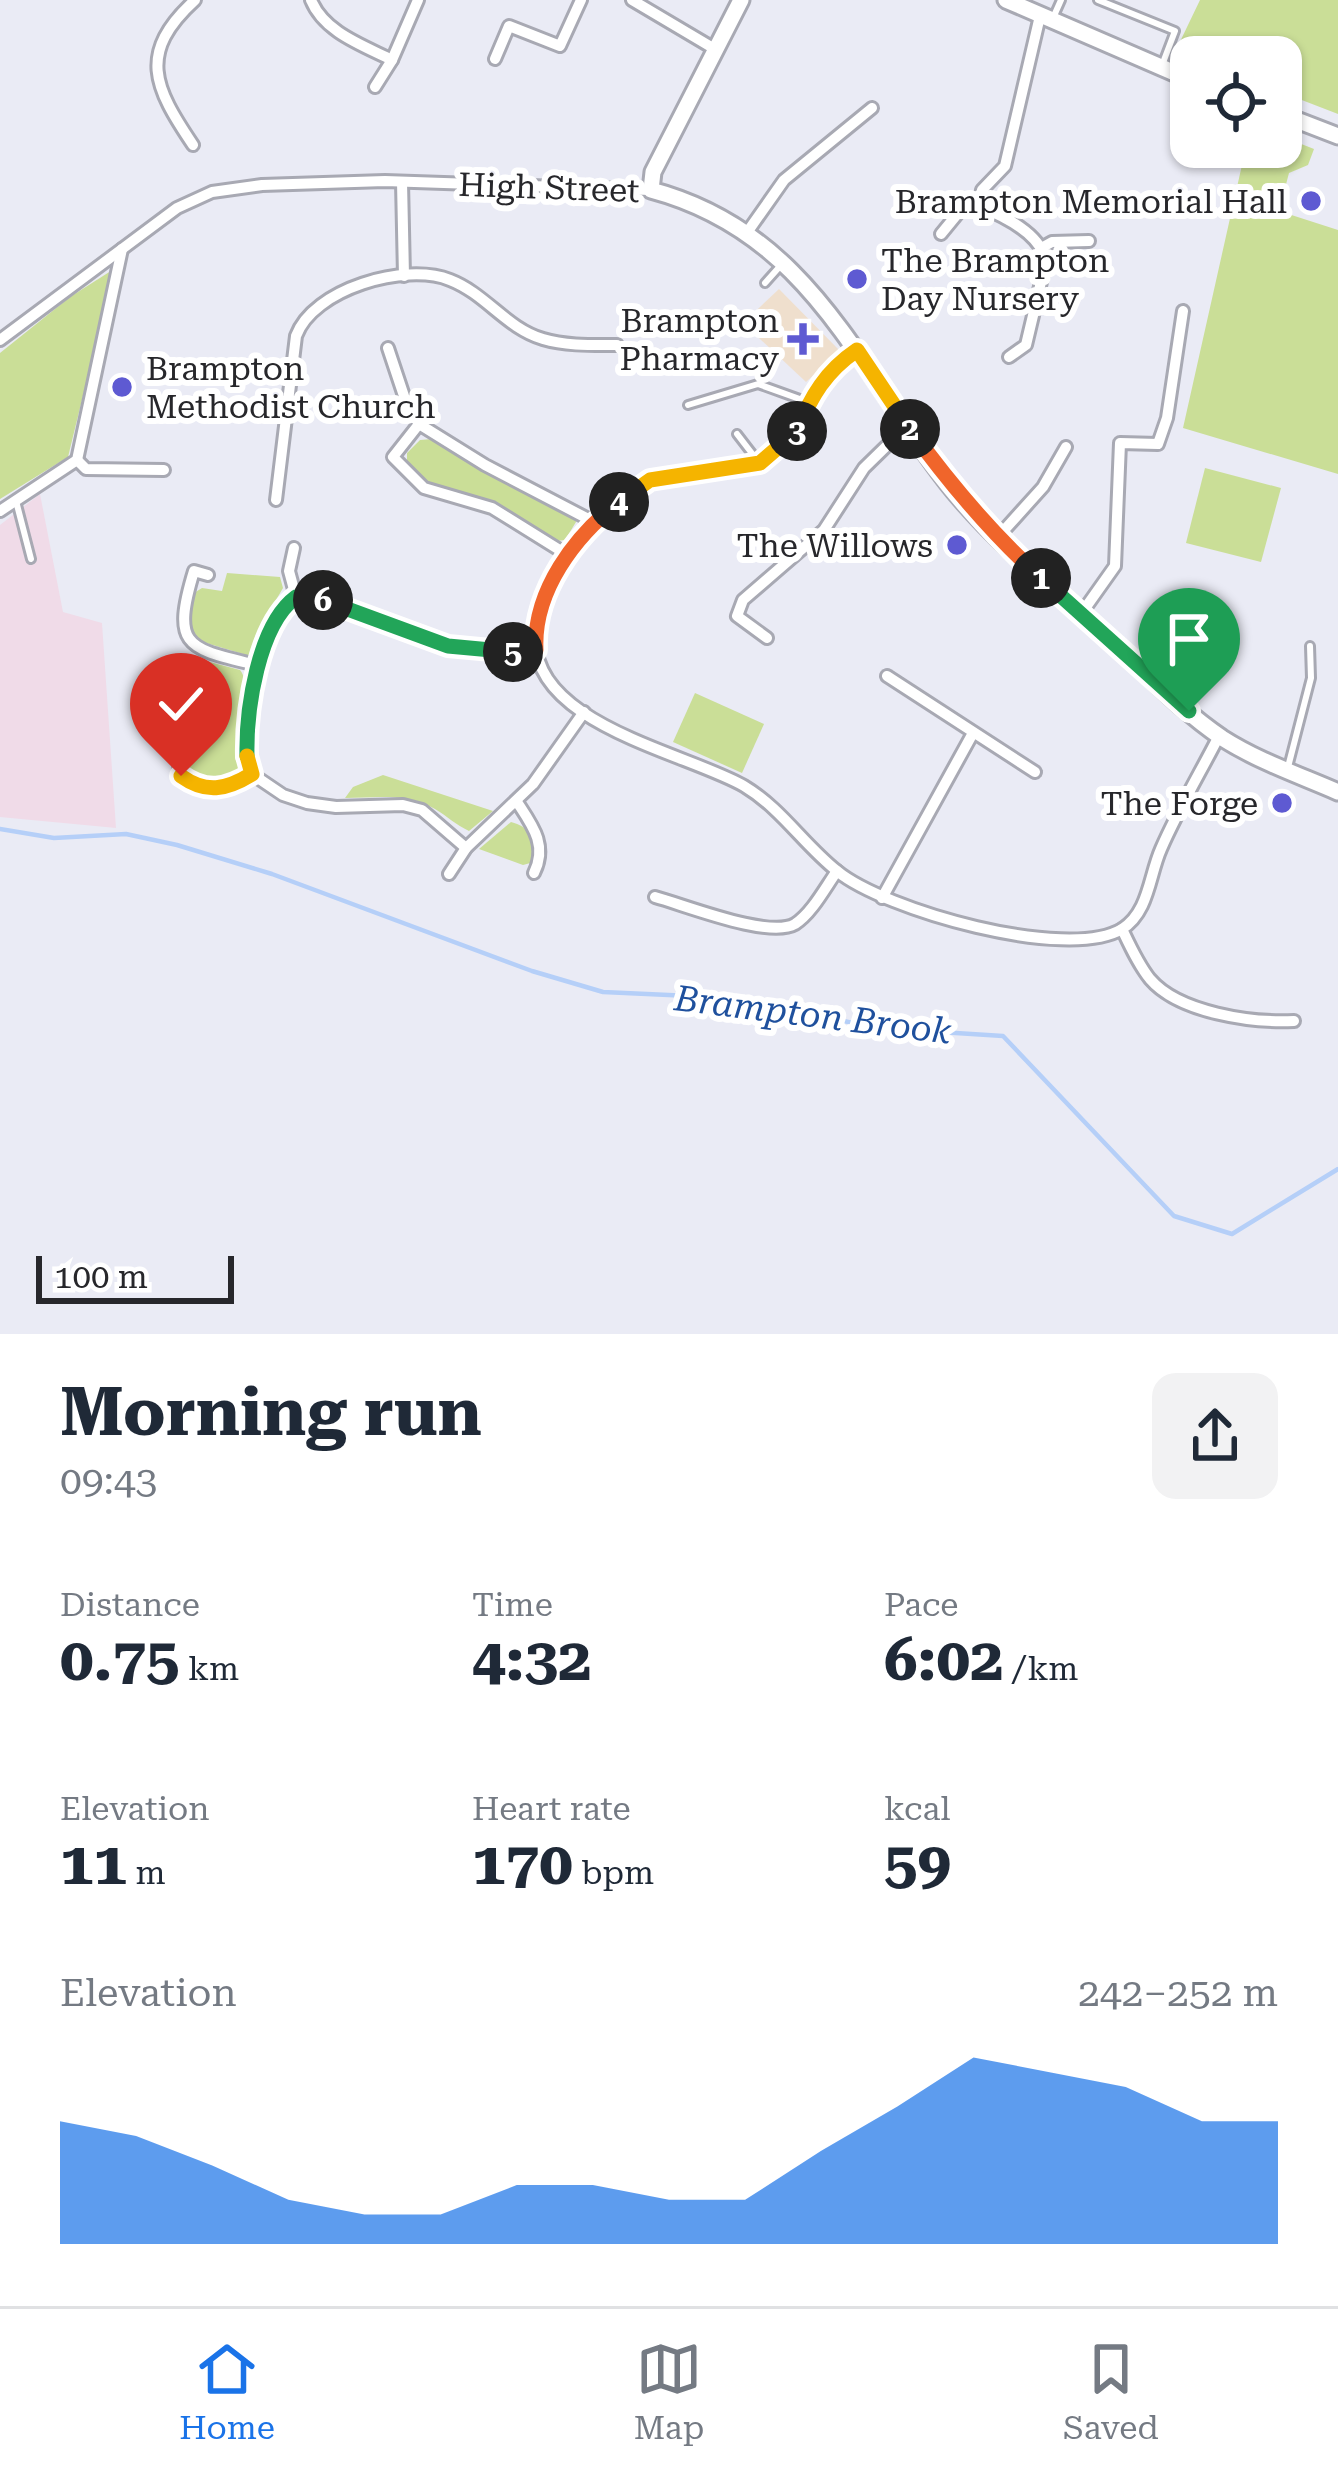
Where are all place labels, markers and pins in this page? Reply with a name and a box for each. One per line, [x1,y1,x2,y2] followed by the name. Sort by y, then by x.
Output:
[895,182,1287,221] place label: Brampton Memorial Hall
[1298,188,1324,214] marker: Brampton Memorial Hall
[881,241,1109,318] place label: The Brampton Day Nursery
[844,266,870,292] marker: The Brampton Day Nursery
[619,301,779,378] place label: Brampton Pharmacy
[790,326,816,352] marker: Brampton Pharmacy
[146,349,436,426] place label: Brampton Methodist Church
[109,374,135,400] marker: Brampton Methodist Church
[880,399,940,459] pin: 2
[767,401,827,461] pin: 3
[589,472,649,532] pin: 4
[736,526,933,565] place label: The Willows
[944,532,970,558] marker: The Willows
[1011,548,1071,608] pin: 1
[293,570,353,630] pin: 6
[1138,588,1240,711] pin
[483,622,543,682] pin: 5
[130,653,232,776] pin
[1100,784,1258,823] place label: The Forge
[1269,790,1295,816] marker: The Forge

